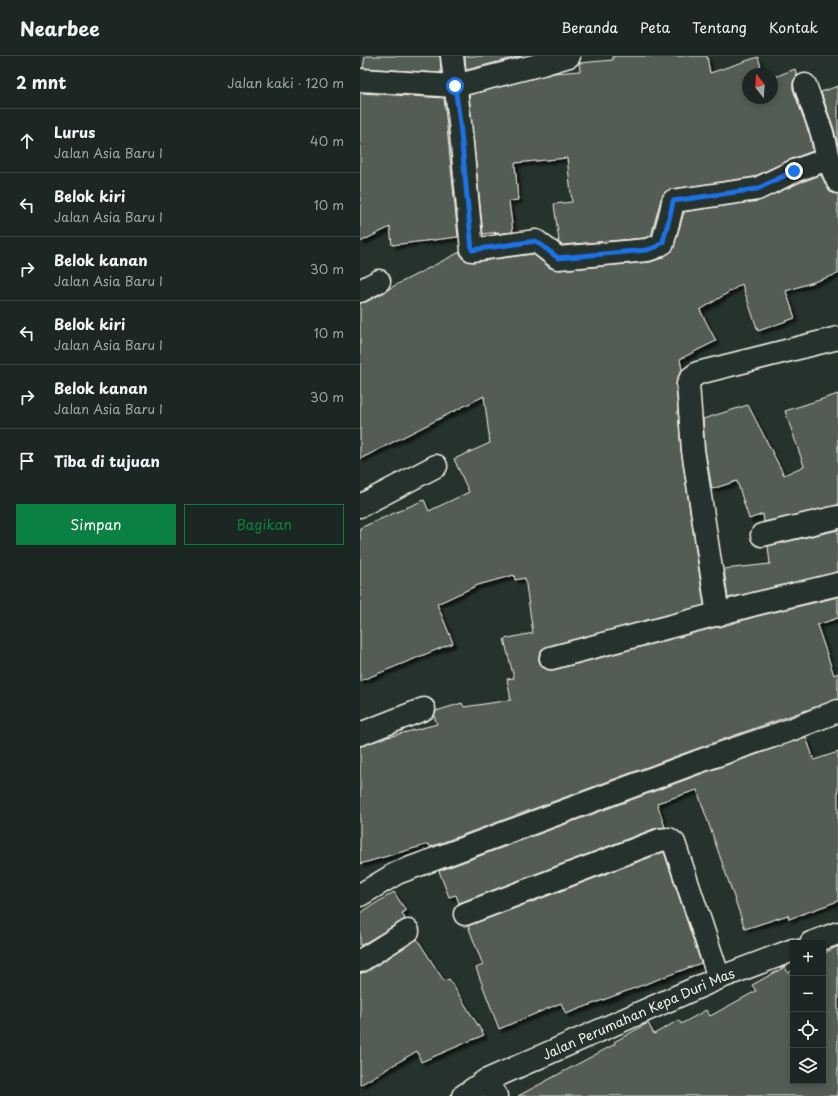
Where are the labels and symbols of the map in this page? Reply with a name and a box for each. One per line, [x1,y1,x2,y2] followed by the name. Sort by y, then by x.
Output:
[742,68,778,104] north arrow
[446,77,464,95] route start
[785,162,803,180] route end
[539,963,737,1064] street label: Jalan Perumahan Kepa Duri Mas

